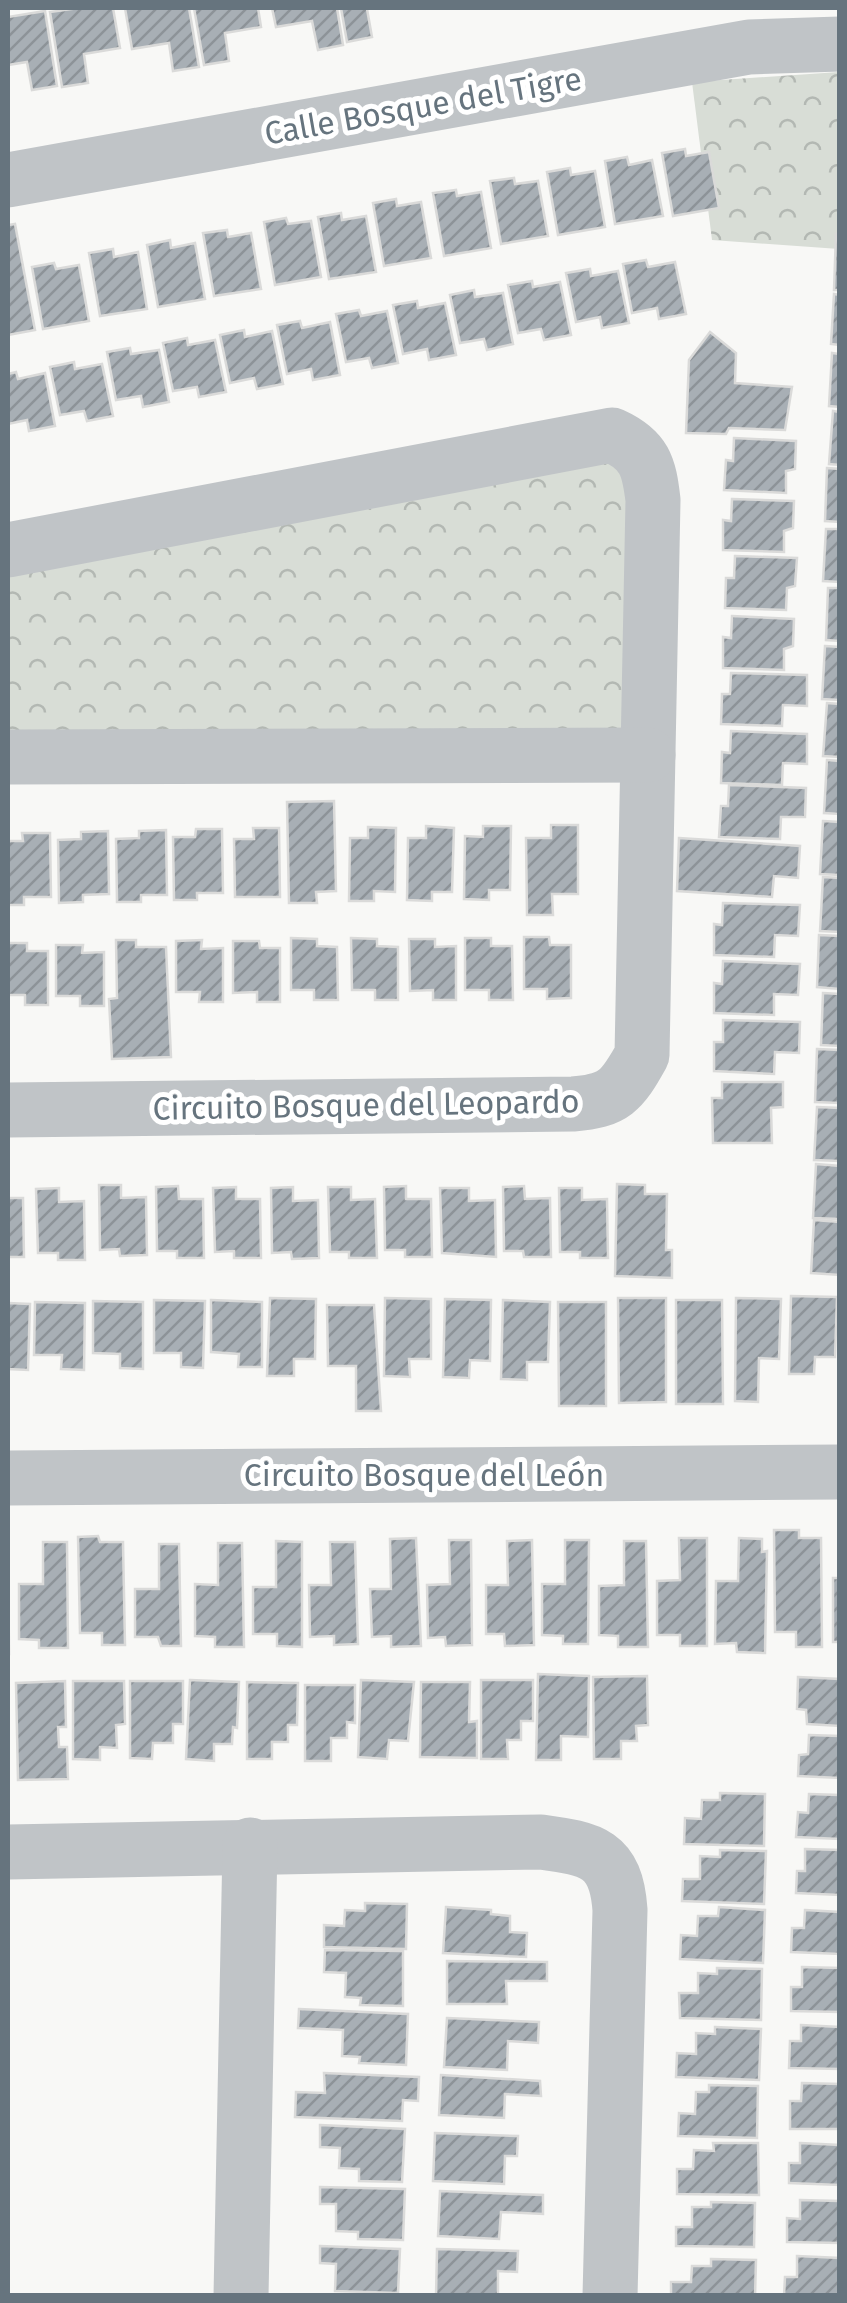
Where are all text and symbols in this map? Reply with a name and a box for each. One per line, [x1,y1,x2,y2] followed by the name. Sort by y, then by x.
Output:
[261,59,585,153] street label: Calle Bosque del Tigre
[152,1082,580,1128] street label: Circuito Bosque del Leopardo
[244,1456,604,1494] street label: Circuito Bosque del León

